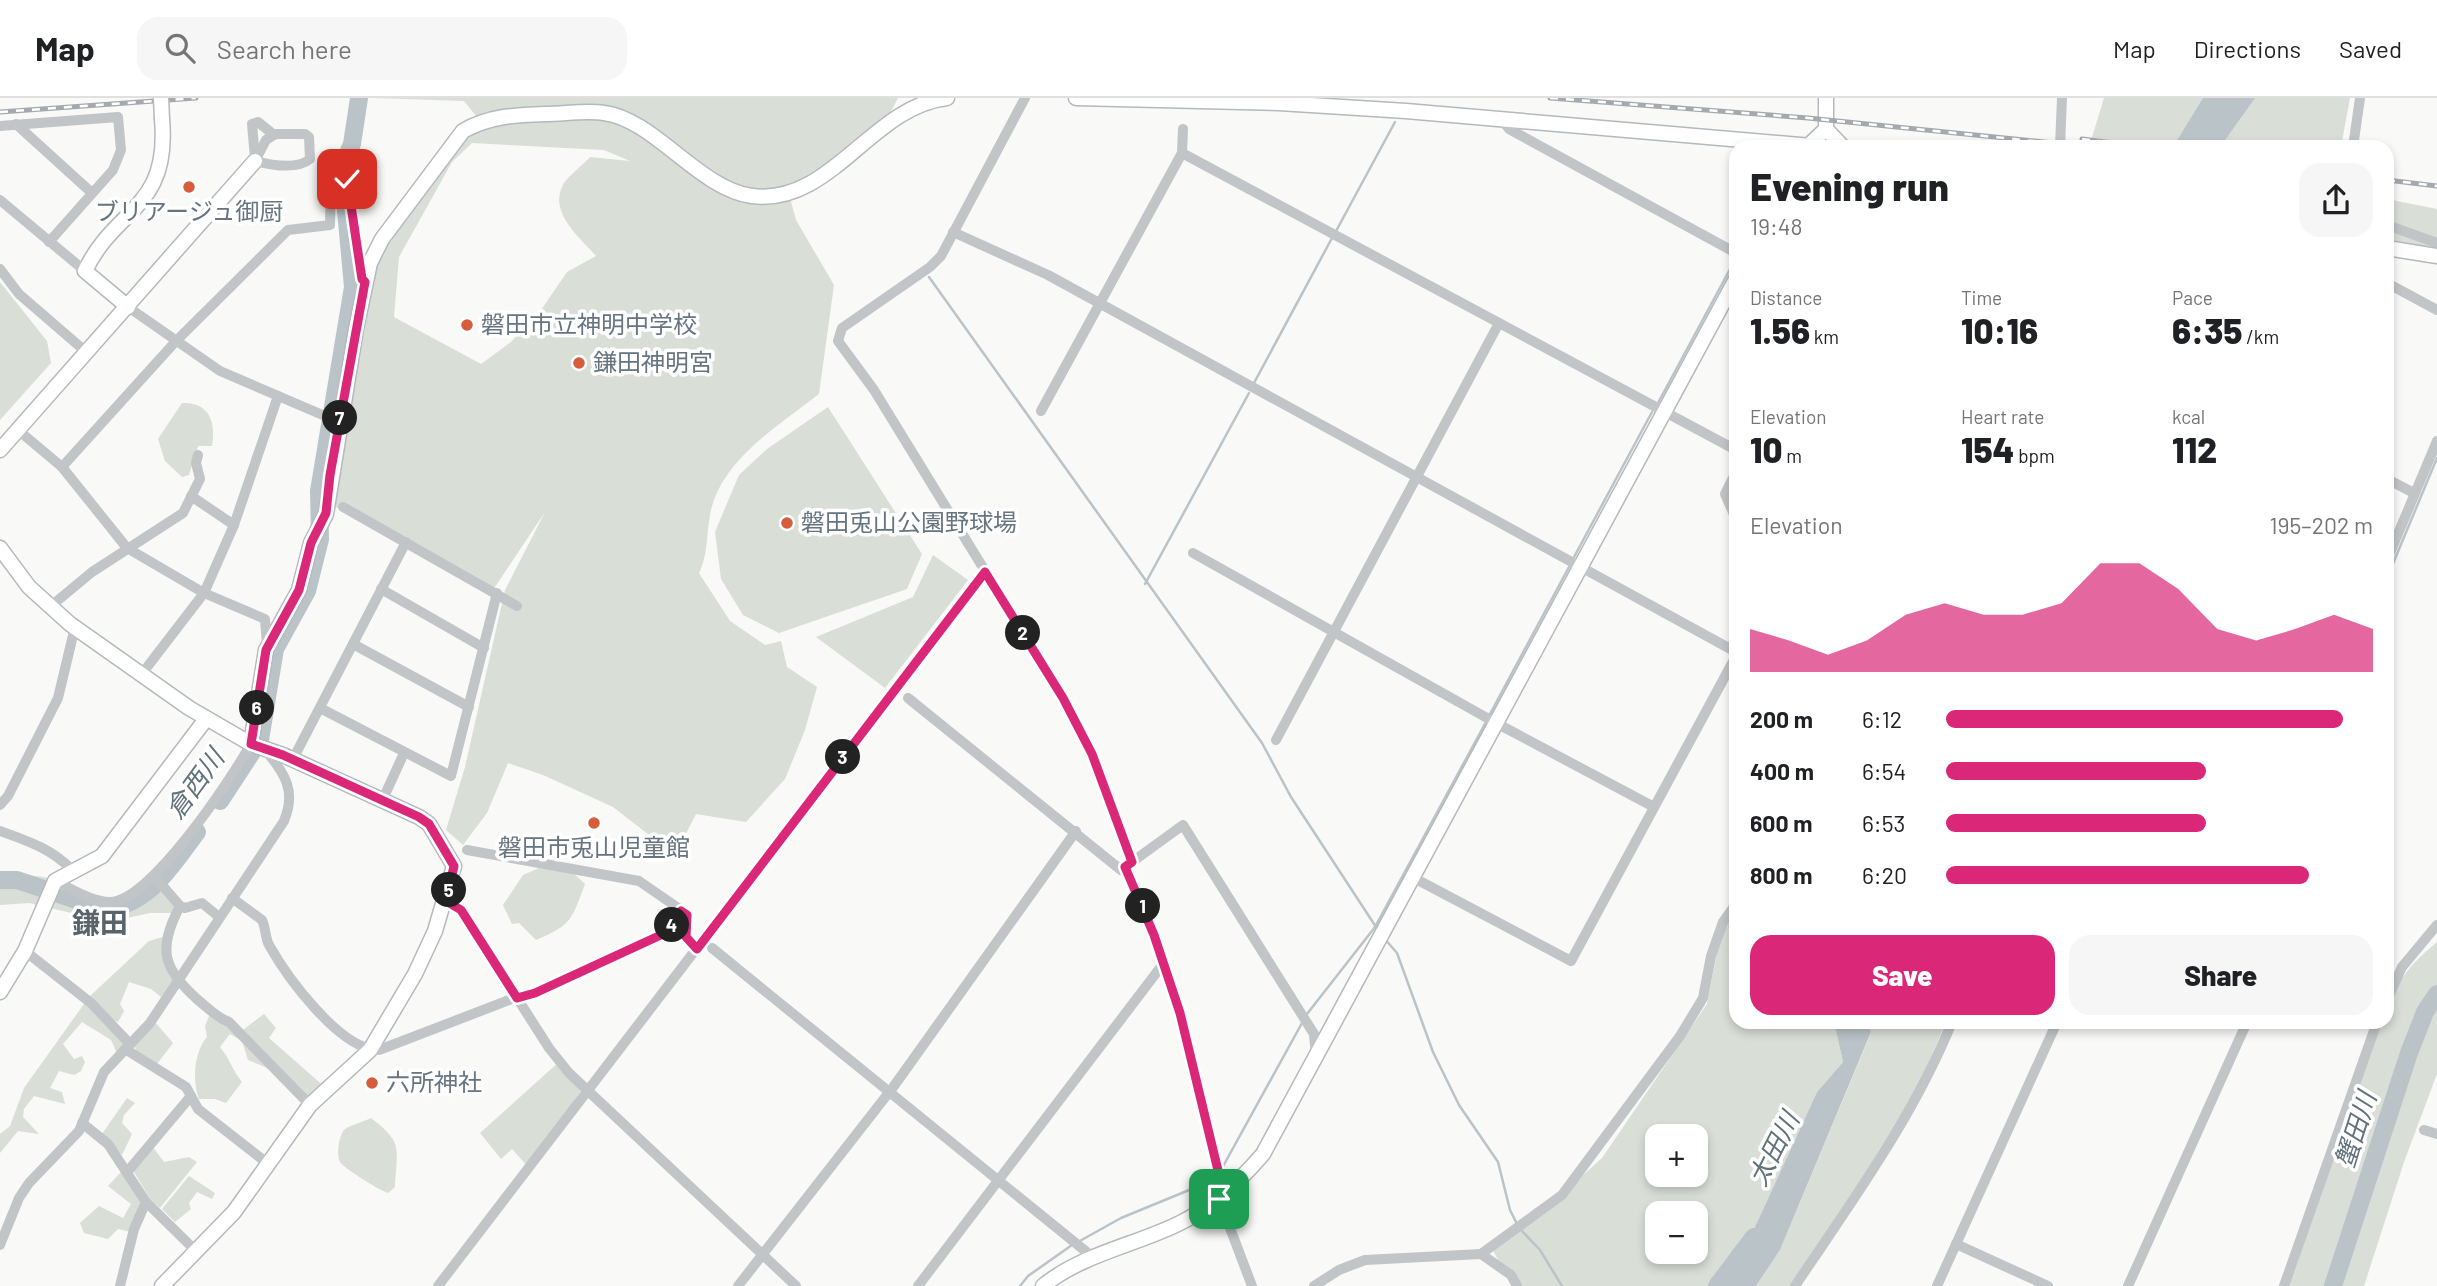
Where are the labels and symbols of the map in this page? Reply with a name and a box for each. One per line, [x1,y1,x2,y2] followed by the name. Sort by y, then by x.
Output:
[317,149,377,209] pin
[181,179,197,195] marker: ブリアージュ御厨
[95,196,283,225] place label: ブリアージュ御厨
[481,309,697,338] place label: 磐田市立神明中学校
[459,317,475,333] marker: 磐田市立神明中学校
[593,347,713,376] place label: 鎌田神明宮
[571,355,587,371] marker: 鎌田神明宮
[322,400,358,436] pin: 7
[801,507,1017,536] place label: 磐田兎山公園野球場
[779,515,795,531] marker: 磐田兎山公園野球場
[1006,616,1040,650] pin: 2
[240,690,274,726] pin: 6
[158,740,231,824] water label: 倉西川
[826,740,860,774] pin: 3
[586,815,602,831] marker: 磐田市兎山児童館
[498,832,690,861] place label: 磐田市兎山児童館
[432,872,466,908] pin: 5
[1126,888,1160,924] pin: 1
[72,905,128,939] district label: 鎌田
[654,908,690,942] pin: 4
[386,1067,482,1096] place label: 六所神社
[364,1075,380,1091] marker: 六所神社
[2328,1085,2382,1171] water label: 蟹田川
[1741,1104,1806,1190] water label: 太田川
[1189,1169,1249,1229] pin

